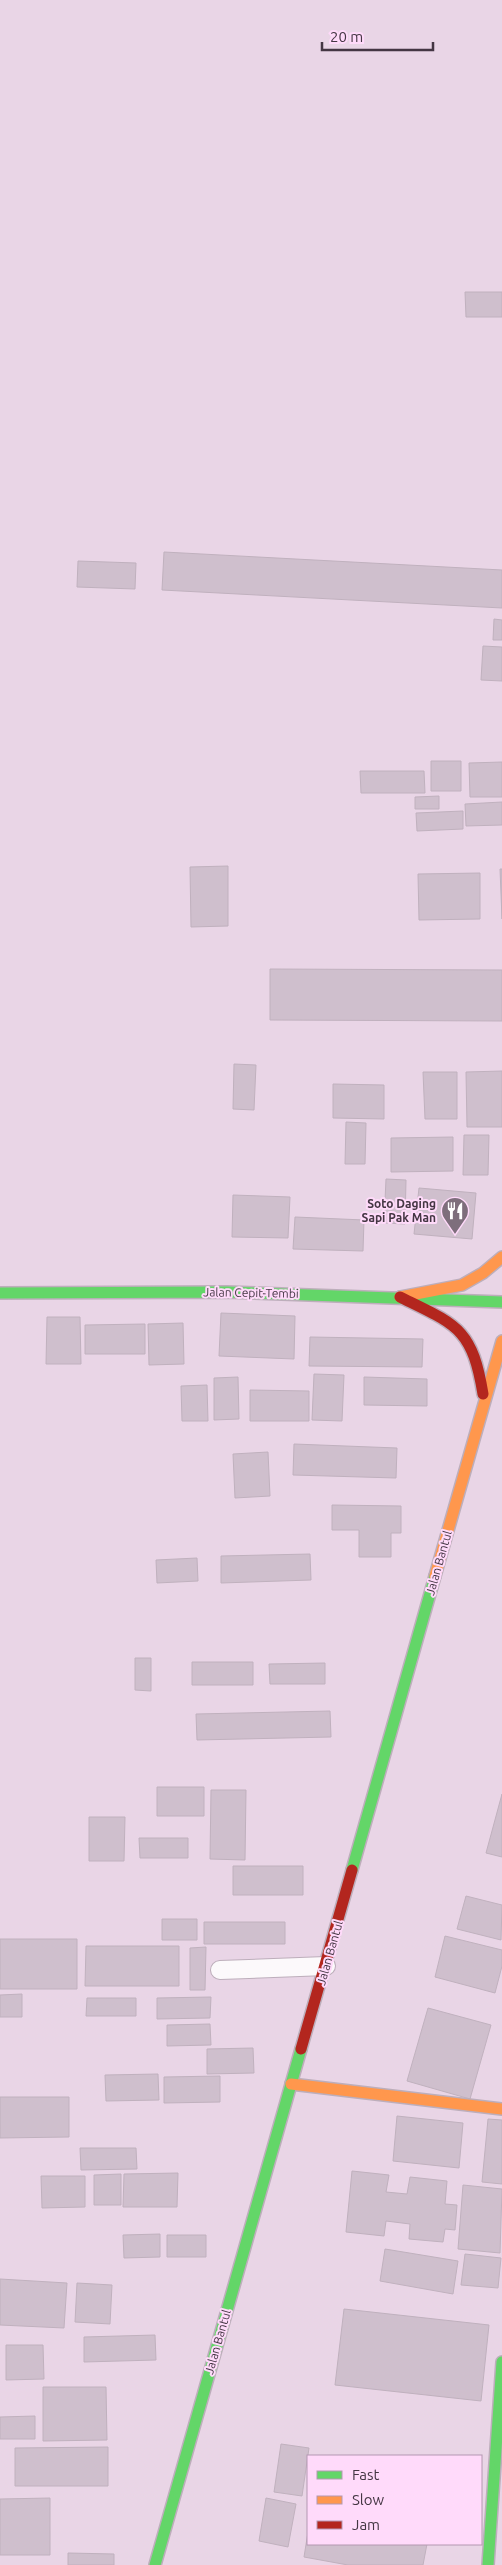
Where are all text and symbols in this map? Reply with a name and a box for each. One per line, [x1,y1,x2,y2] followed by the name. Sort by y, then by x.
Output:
[322,20,433,52] scale bar
[330,28,363,45] text: 20 m
[440,1196,470,1235] restaurant icon: Soto Daging Sapi Pak Man
[361,1197,436,1224] place label: Soto Daging Sapi Pak Man
[203,1285,299,1300] street label: Jalan Cepit-Tembi
[423,1529,454,1597] street label: Jalan Bantul
[314,1919,345,1987] street label: Jalan Bantul
[202,2308,233,2376] street label: Jalan Bantul
[307,2455,482,2545] legend
[352,2466,380,2483] text: Fast
[352,2491,385,2508] text: Slow
[352,2516,380,2533] text: Jam

